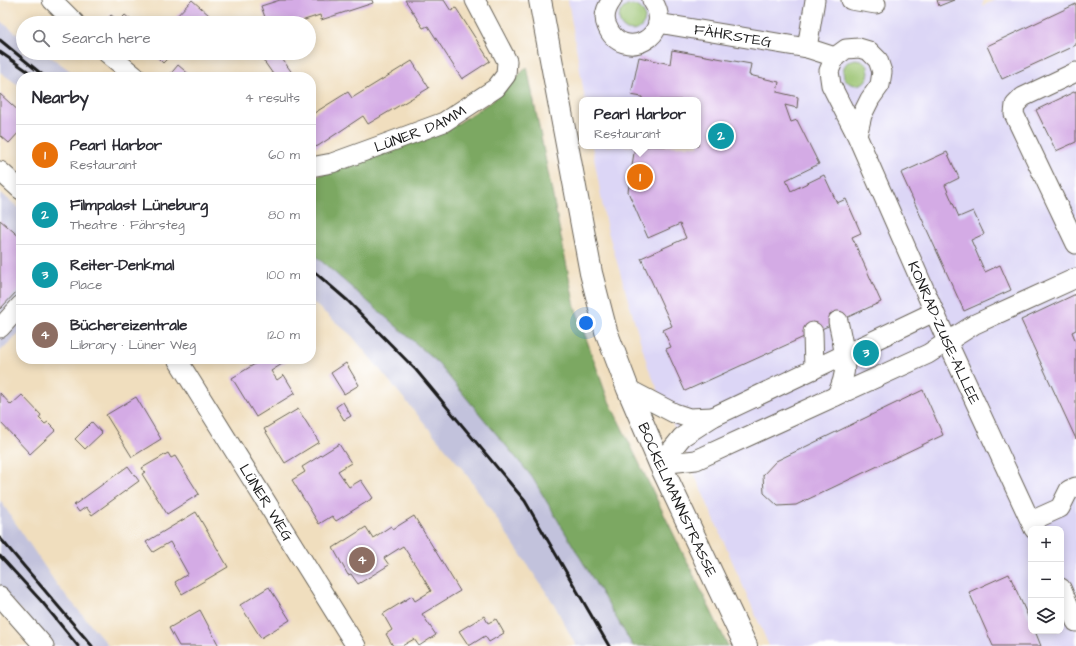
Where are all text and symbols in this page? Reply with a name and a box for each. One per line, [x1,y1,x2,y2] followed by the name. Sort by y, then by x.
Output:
[16,16,316,60] search box
[693,19,774,53] street label: FÄHRSTEG
[30,27,52,49] icon: search
[62,28,151,49] text: Search here
[32,86,89,110] text: Nearby
[245,89,300,107] text: 4 results
[579,97,701,149] popup
[371,100,470,158] street label: LÜNER DAMM
[594,104,686,125] text: Pearl Harbor
[708,121,734,151] pin: 2
[594,125,661,143] text: Restaurant
[70,135,162,156] text: Pearl Harbor
[44,146,46,164] text: 1
[268,146,300,164] text: 60 m
[70,156,137,174] text: Restaurant
[627,162,653,192] pin: 1
[70,195,208,216] text: Filmpalast Lüneburg
[41,206,49,224] text: 2
[268,206,300,224] text: 80 m
[70,216,185,234] text: Theatre · Fährsteg
[70,255,174,276] text: Reiter-Denkmal
[902,258,985,408] street label: KONRAD-ZUSE-ALLEE
[42,266,48,284] text: 3
[267,266,300,284] text: 100 m
[70,276,102,294] text: Place
[576,313,596,333] your location
[70,315,187,336] text: Büchereizentrale
[41,326,49,344] text: 4
[267,326,300,344] text: 120 m
[70,336,196,354] text: Library · Lüner Weg
[853,338,879,368] pin: 3
[633,419,722,581] street label: BOCKELMANNSTRASSE
[234,460,298,546] street label: LÜNER WEG
[1028,526,1064,634] map controls
[1028,526,1064,562] button: +
[349,545,375,575] pin: 4
[1028,562,1064,598] button: −
[1028,598,1064,634] button: layers

